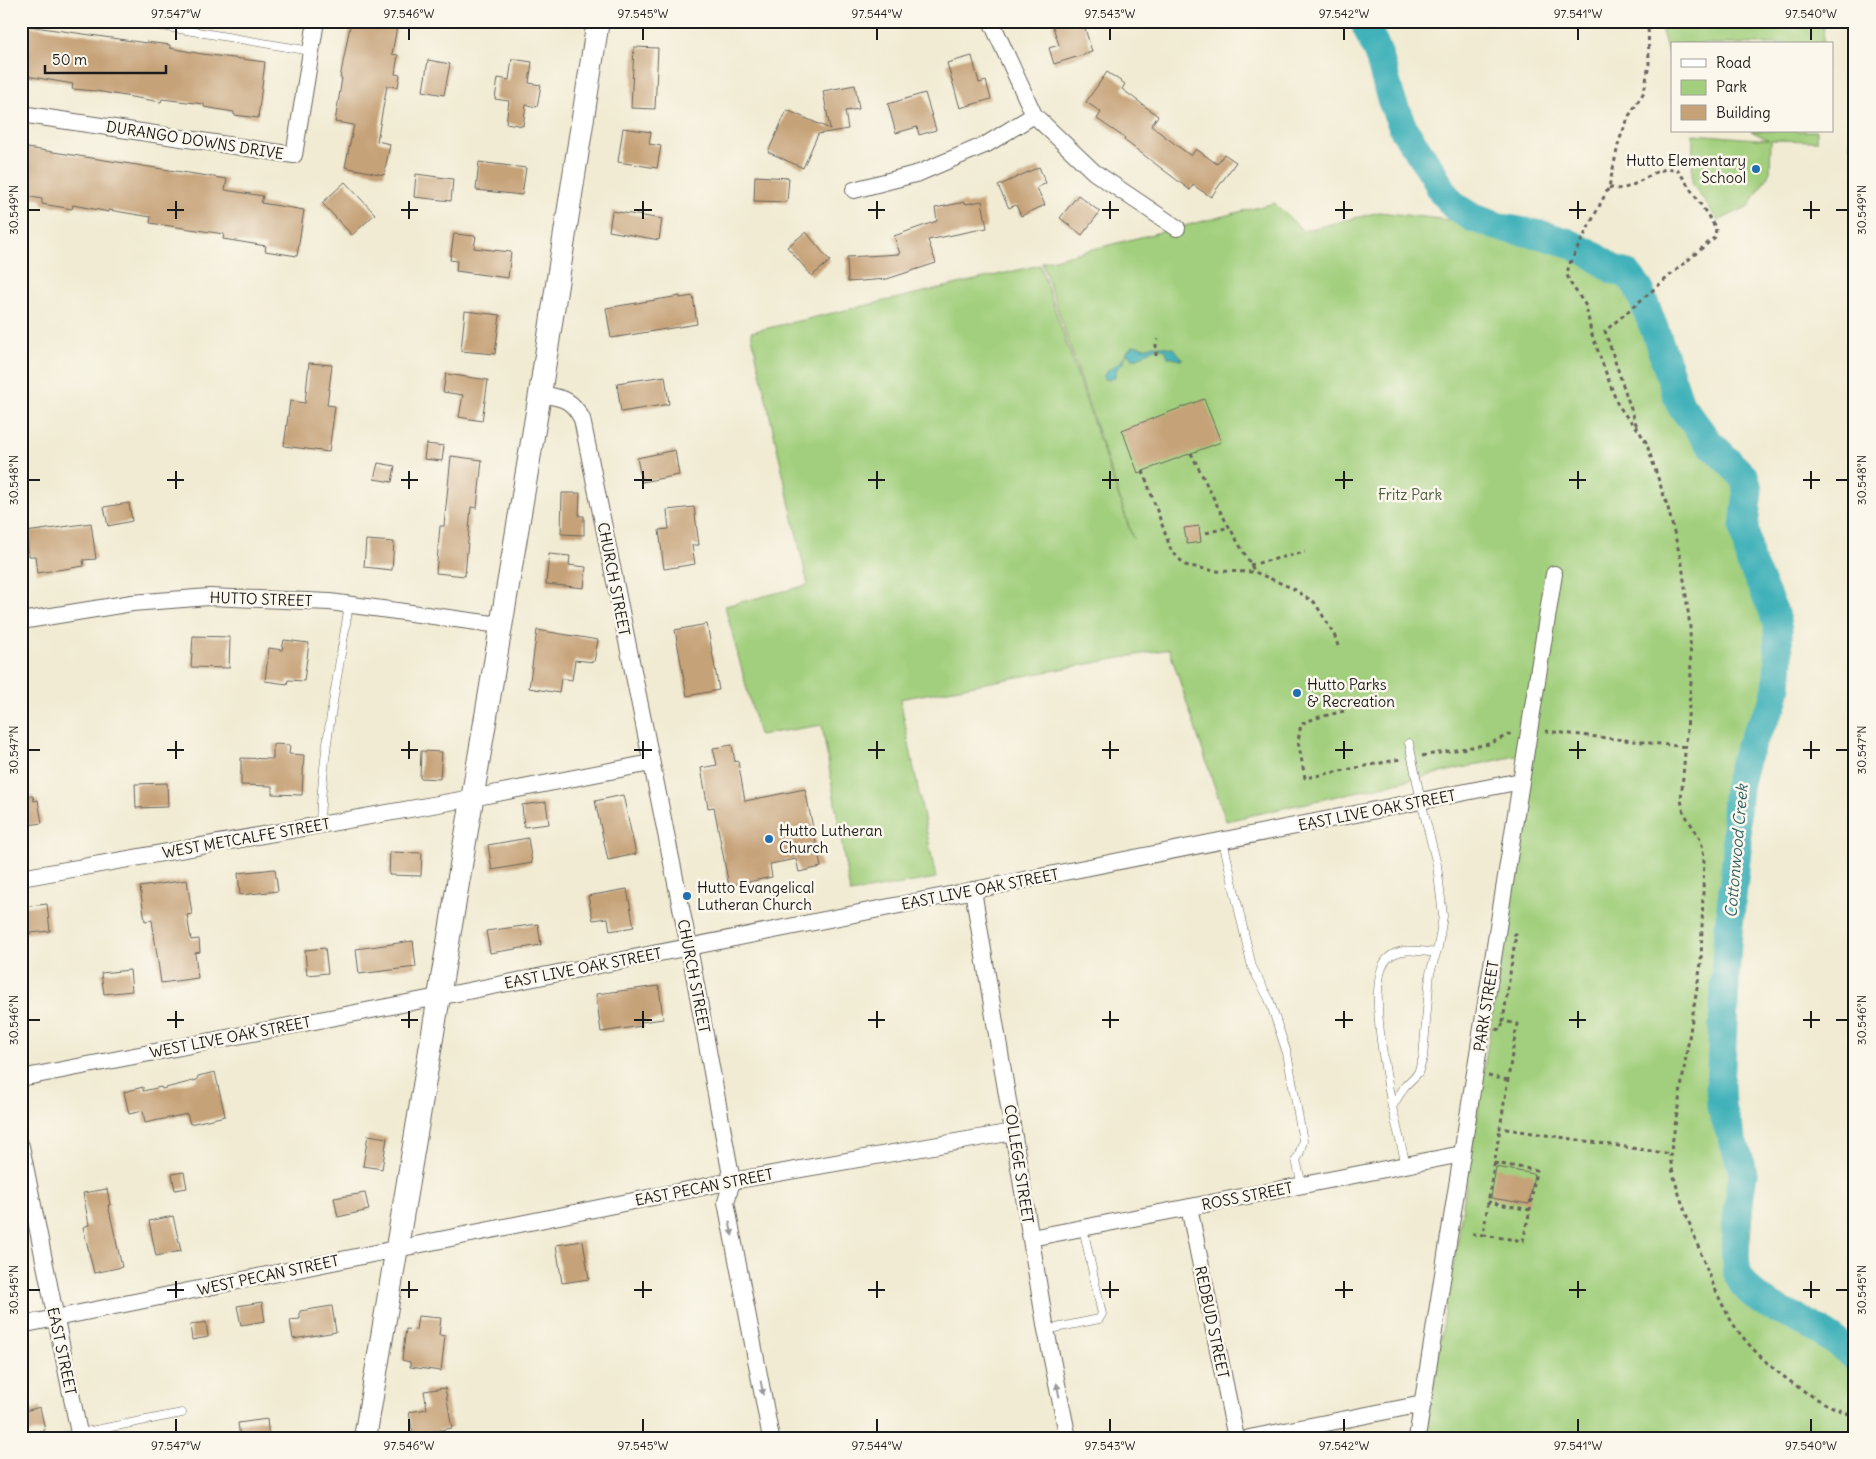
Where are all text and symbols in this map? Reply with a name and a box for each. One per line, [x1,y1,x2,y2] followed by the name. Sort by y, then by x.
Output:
[151,6,201,21] text: 97.547°W
[384,6,435,21] text: 97.546°W
[618,6,669,21] text: 97.545°W
[852,6,903,21] text: 97.544°W
[1085,6,1136,21] text: 97.543°W
[1319,6,1369,21] text: 97.542°W
[1554,6,1602,21] text: 97.541°W
[1785,6,1837,21] text: 97.540°W
[45,42,166,74] scale bar
[1671,42,1834,132] legend
[52,50,87,69] text: 50 m
[1716,53,1751,72] text: Road
[1716,77,1747,96] text: Park
[1716,103,1771,122] text: Building
[105,117,285,163] street label: DURANGO DOWNS DRIVE
[1626,151,1746,187] place label: Hutto Elementary School
[1750,163,1762,175] marker: Hutto Elementary School
[6,185,21,235] text: 30.549°N
[1854,185,1869,235] text: 30.549°N
[6,455,21,505] text: 30.548°N
[1854,455,1869,505] text: 30.548°N
[1378,485,1442,504] park label: Fritz Park
[594,521,634,638] street label: CHURCH STREET
[209,588,313,610] street label: HUTTO STREET
[1307,675,1395,711] place label: Hutto Parks & Recreation
[1291,687,1303,699] marker: Hutto Parks & Recreation
[6,725,21,775] text: 30.547°N
[1854,725,1869,775] text: 30.547°N
[1720,782,1752,919] water label: Cottonwood Creek
[1297,785,1457,835] street label: EAST LIVE OAK STREET
[161,814,332,862] street label: WEST METCALFE STREET
[779,821,883,857] place label: Hutto Lutheran Church
[763,833,775,845] marker: Hutto Lutheran Church
[900,864,1060,914] street label: EAST LIVE OAK STREET
[697,878,814,914] place label: Hutto Evangelical Lutheran Church
[681,890,693,902] marker: Hutto Evangelical Lutheran Church
[674,918,714,1035] street label: CHURCH STREET
[503,943,663,993] street label: EAST LIVE OAK STREET
[1469,959,1503,1053] street label: PARK STREET
[6,995,21,1045] text: 30.546°N
[1854,995,1869,1045] text: 30.546°N
[148,1012,312,1062] street label: WEST LIVE OAK STREET
[1000,1103,1038,1225] street label: COLLEGE STREET
[633,1164,775,1210] street label: EAST PECAN STREET
[1200,1178,1294,1214] street label: ROSS STREET
[728,1221,736,1237] one-way arrow
[195,1251,341,1299] street label: WEST PECAN STREET
[1191,1264,1233,1380] street label: REDBUD STREET
[6,1265,21,1315] text: 30.545°N
[1854,1265,1869,1315] text: 30.545°N
[43,1305,81,1397] street label: EAST STREET
[758,1381,766,1397] one-way arrow
[1054,1382,1062,1398] one-way arrow
[151,1438,201,1453] text: 97.547°W
[384,1438,435,1453] text: 97.546°W
[618,1438,669,1453] text: 97.545°W
[852,1438,903,1453] text: 97.544°W
[1085,1438,1136,1453] text: 97.543°W
[1319,1438,1369,1453] text: 97.542°W
[1554,1438,1602,1453] text: 97.541°W
[1785,1438,1837,1453] text: 97.540°W

